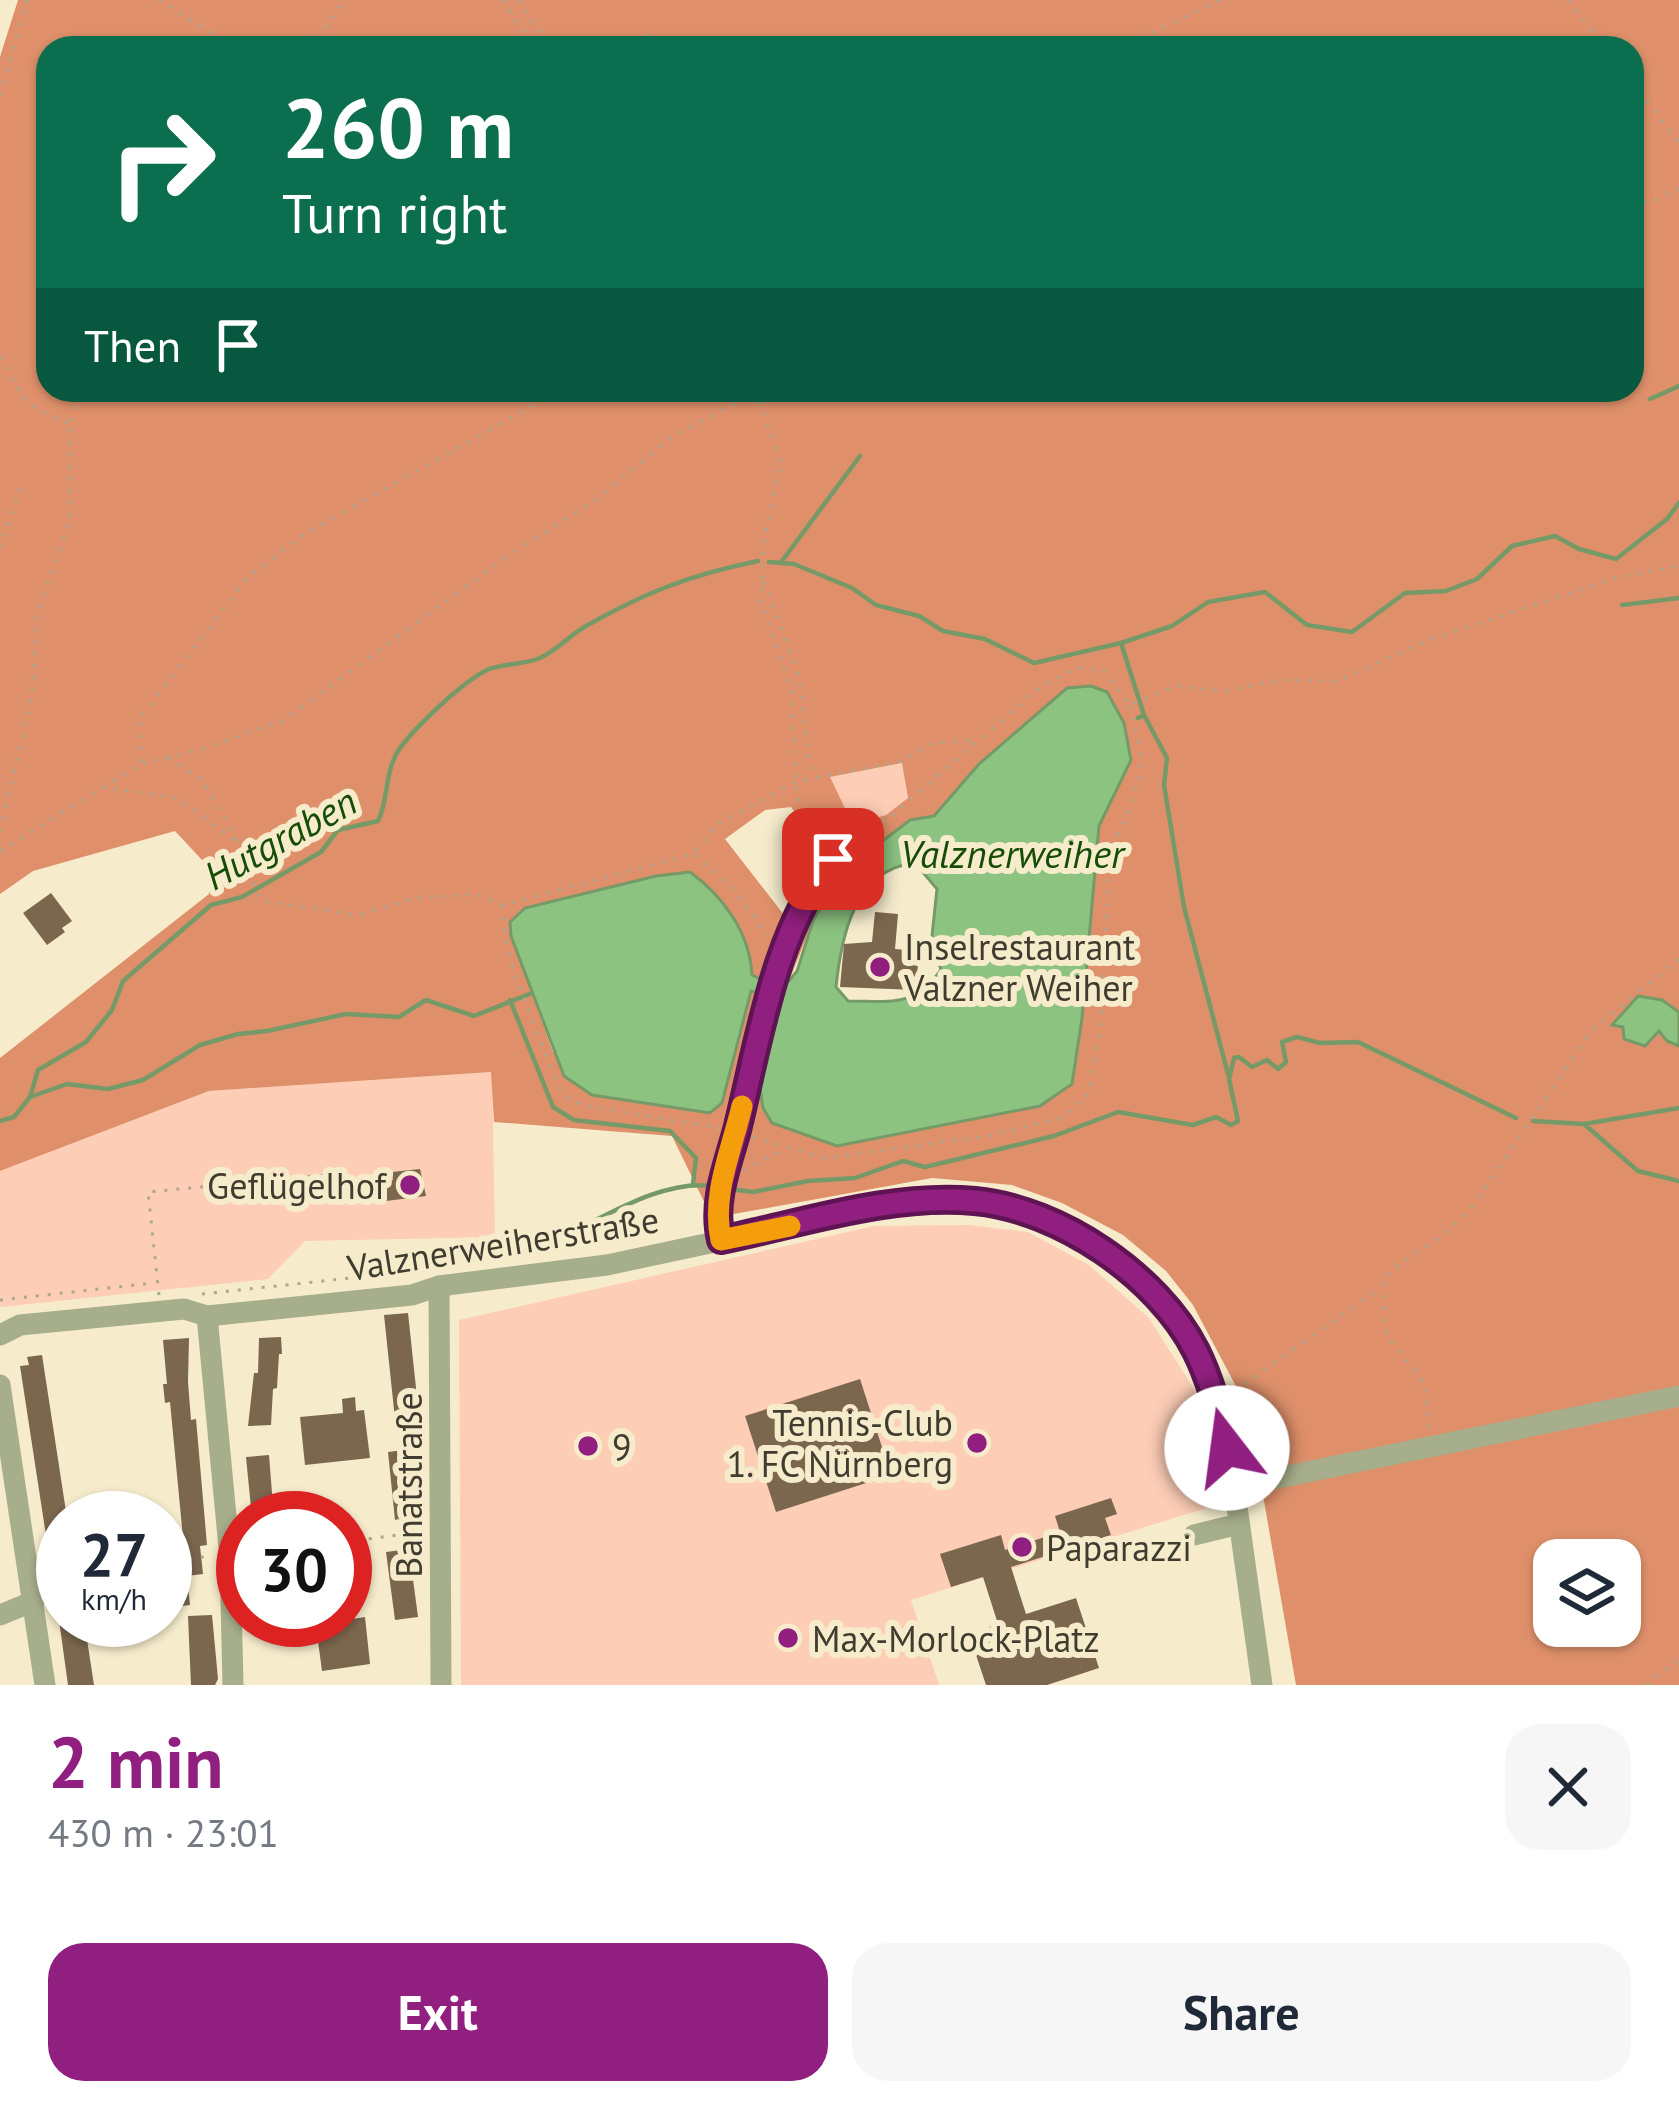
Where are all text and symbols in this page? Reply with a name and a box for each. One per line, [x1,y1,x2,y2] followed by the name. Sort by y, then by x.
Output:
[282,72,514,181] text: 260 m
[84,84,240,240] icon: right
[282,178,507,248] text: Turn right
[205,312,271,378] icon: arrive
[84,316,181,374] text: Then
[195,775,365,901] water label: Hutgraben
[782,808,884,910] pin
[800,826,866,892] icon: arrive
[900,828,1126,879] water label: Valznerweiher
[903,923,1135,1011] place label: Inselrestaurant Valzner Weiher
[867,954,893,980] marker: Inselrestaurant Valzner Weiher
[207,1162,388,1209] place label: Geflügelhof
[397,1172,423,1198] marker: Geflügelhof
[343,1195,662,1291] street label: Valznerweiherstraße
[1164,1385,1290,1511] position arrow
[385,1392,432,1578] street label: Banatstraße
[727,1399,953,1487] place label: Tennis-Club 1. FC Nürnberg
[612,1423,632,1470] place label: 9
[964,1430,990,1456] marker: Tennis-Club 1. FC Nürnberg
[575,1433,601,1459] marker: 9
[216,1491,372,1647] speed limit sign: 30
[80,1515,148,1593] text: 27
[1046,1524,1192,1571] place label: Paparazzi
[1009,1534,1035,1560] marker: Paparazzi
[1533,1539,1641,1647] map controls
[1533,1539,1641,1647] button: layers
[81,1579,147,1618] text: km/h
[812,1615,1100,1662] place label: Max-Morlock-Platz
[775,1625,801,1651] marker: Max-Morlock-Platz
[48,1715,224,1808] text: 2 min
[1505,1724,1631,1850] button: close
[48,1807,279,1858] text: 430 m · 23:01
[48,1943,828,2081] button: Exit
[852,1943,1631,2081] button: Share

